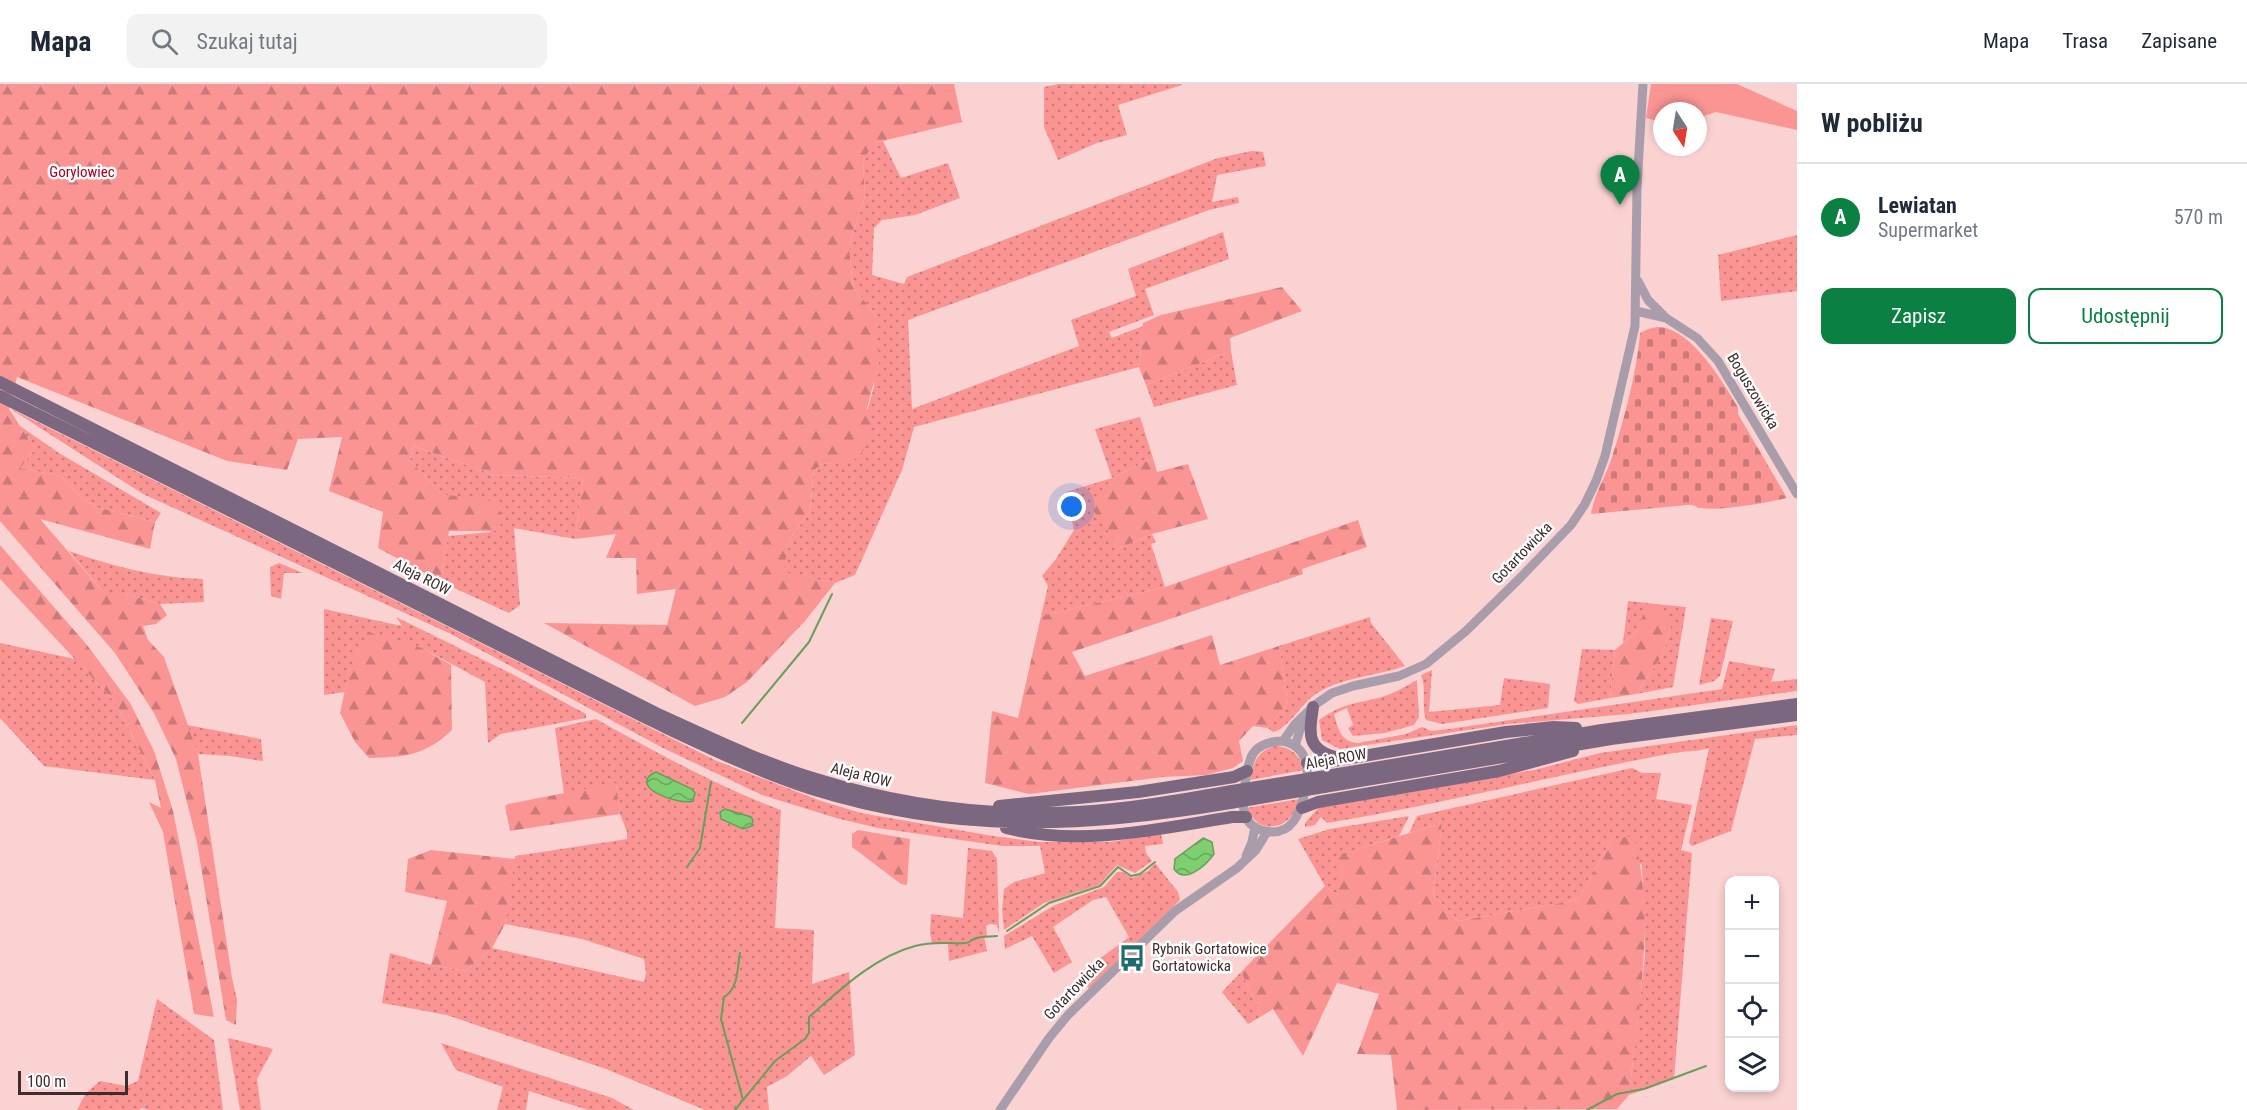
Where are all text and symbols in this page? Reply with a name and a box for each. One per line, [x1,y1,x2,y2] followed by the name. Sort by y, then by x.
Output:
[127,14,547,68] search box
[30,25,91,58] text: Mapa
[148,25,181,58] icon: search
[196,29,298,54] text: Szukaj tutaj
[1983,29,2029,53] text: Mapa
[2062,29,2108,53] text: Trasa
[2141,29,2217,53] text: Zapisane
[1653,102,1707,156] north arrow
[1821,108,1923,138] text: W pobliżu
[1600,156,1640,205] pin: A
[49,163,115,181] park label: Gorylowiec
[1878,193,1957,218] text: Lewiatan
[1835,205,1846,229] text: A
[2174,205,2223,229] text: 570 m
[1878,218,1978,242] text: Supermarket
[1821,288,2016,344] button: Zapisz
[2028,288,2223,344] button: Udostępnij
[1723,350,1783,432] street label: Boguszowicka
[1057,492,1086,521] your location
[1488,518,1556,588] street label: Gotartowicka
[391,555,454,599] street label: Aleja ROW
[1304,745,1368,773] street label: Aleja ROW
[829,759,894,791] street label: Aleja ROW
[1725,876,1779,1092] map controls
[1725,876,1779,930] button: +
[1725,930,1779,984] button: −
[1152,940,1266,975] place label: Rybnik Gortatowice Gortatowicka
[1117,943,1147,973] bus stop icon: Rybnik Gortatowice Gortatowicka
[1040,954,1108,1024] street label: Gotartowicka
[1725,984,1779,1038] button: locate
[1725,1038,1779,1092] button: layers
[18,1068,128,1096] scale bar
[27,1072,66,1091] text: 100 m

